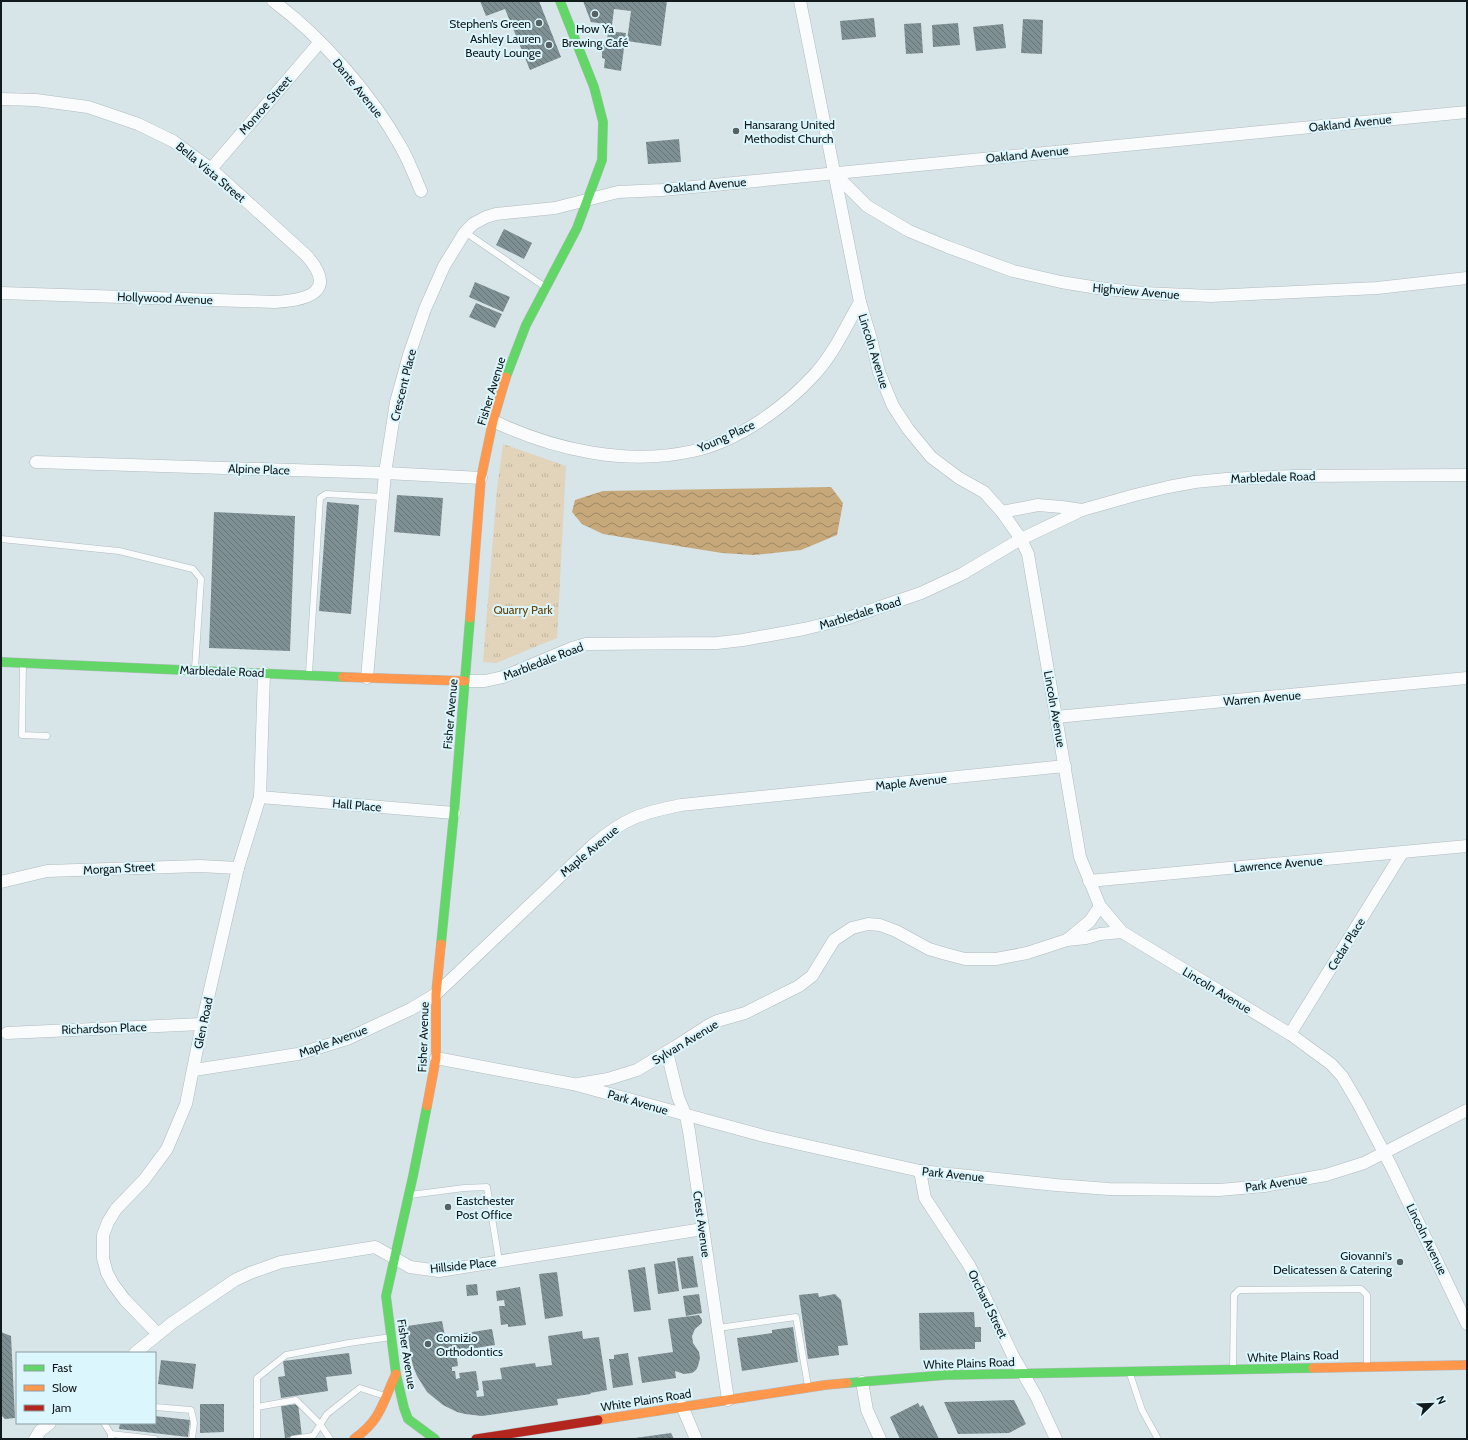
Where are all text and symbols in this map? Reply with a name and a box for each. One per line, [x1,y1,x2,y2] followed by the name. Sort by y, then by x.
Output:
[590,9,600,19] marker: How Ya Brewing Café
[449,16,531,31] place label: Stephen’s Green
[534,18,544,28] marker: Stephen’s Green
[562,21,628,50] place label: How Ya Brewing Café
[465,31,541,60] place label: Ashley Lauren Beauty Lounge
[544,40,554,50] marker: Ashley Lauren Beauty Lounge
[330,55,386,121] street label: Dante Avenue
[235,73,295,137] street label: Monroe Street
[1308,111,1392,135] street label: Oakland Avenue
[744,117,835,146] place label: Hansarang United Methodist Church
[731,126,741,136] marker: Hansarang United Methodist Church
[173,139,249,205] street label: Bella Vista Street
[985,142,1069,166] street label: Oakland Avenue
[663,174,747,196] street label: Oakland Avenue
[1092,280,1180,302] street label: Highview Avenue
[117,289,213,307] street label: Hollywood Avenue
[855,312,893,390] street label: Lincoln Avenue
[387,347,419,423] street label: Crescent Place
[473,355,509,427] street label: Fisher Avenue
[694,417,757,456] street label: Young Place
[228,460,290,478] street label: Alpine Place
[1230,468,1316,486] street label: Marbledale Road
[817,593,903,633] street label: Marbledale Road
[493,602,553,617] park label: Quarry Park
[501,639,585,683] street label: Marbledale Road
[179,662,265,680] street label: Marbledale Road
[1041,670,1069,748] street label: Lincoln Avenue
[439,678,461,750] street label: Fisher Avenue
[1223,687,1301,709] street label: Warren Avenue
[875,771,947,793] street label: Maple Avenue
[332,795,382,815] street label: Hall Place
[557,822,621,880] street label: Maple Avenue
[1233,853,1323,875] street label: Lawrence Avenue
[83,859,155,877] street label: Morgan Street
[1324,915,1368,973] street label: Cedar Place
[1180,964,1254,1016] street label: Lincoln Avenue
[190,996,216,1050] street label: Glen Road
[414,1001,432,1073] street label: Fisher Avenue
[649,1016,721,1068] street label: Sylvan Avenue
[61,1019,147,1037] street label: Richardson Place
[297,1022,369,1060] street label: Maple Avenue
[606,1086,670,1118] street label: Park Avenue
[921,1163,985,1185] street label: Park Avenue
[1244,1171,1308,1195] street label: Park Avenue
[690,1190,714,1258] street label: Crest Avenue
[456,1193,515,1222] place label: Eastchester Post Office
[1403,1201,1451,1277] street label: Lincoln Avenue
[443,1202,453,1212] marker: Eastchester Post Office
[1273,1248,1393,1277] place label: Giovanni's Delicatessen & Catering
[429,1254,497,1276] street label: Hillside Place
[1395,1257,1405,1267] marker: Giovanni's Delicatessen & Catering
[965,1267,1011,1341] street label: Orchard Street
[394,1318,420,1390] street label: Fisher Avenue
[436,1330,503,1359] place label: Comizio Orthodontics
[423,1339,433,1349] marker: Comizio Orthodontics
[1247,1347,1339,1365] street label: White Plains Road
[16,1352,156,1424] legend
[923,1354,1015,1372] street label: White Plains Road
[52,1360,72,1375] text: Fast
[52,1380,77,1395] text: Slow
[1412,1384,1452,1424] north arrow
[600,1385,692,1415] street label: White Plains Road
[1433,1394,1449,1406] text: N
[51,1400,71,1415] text: Jam

